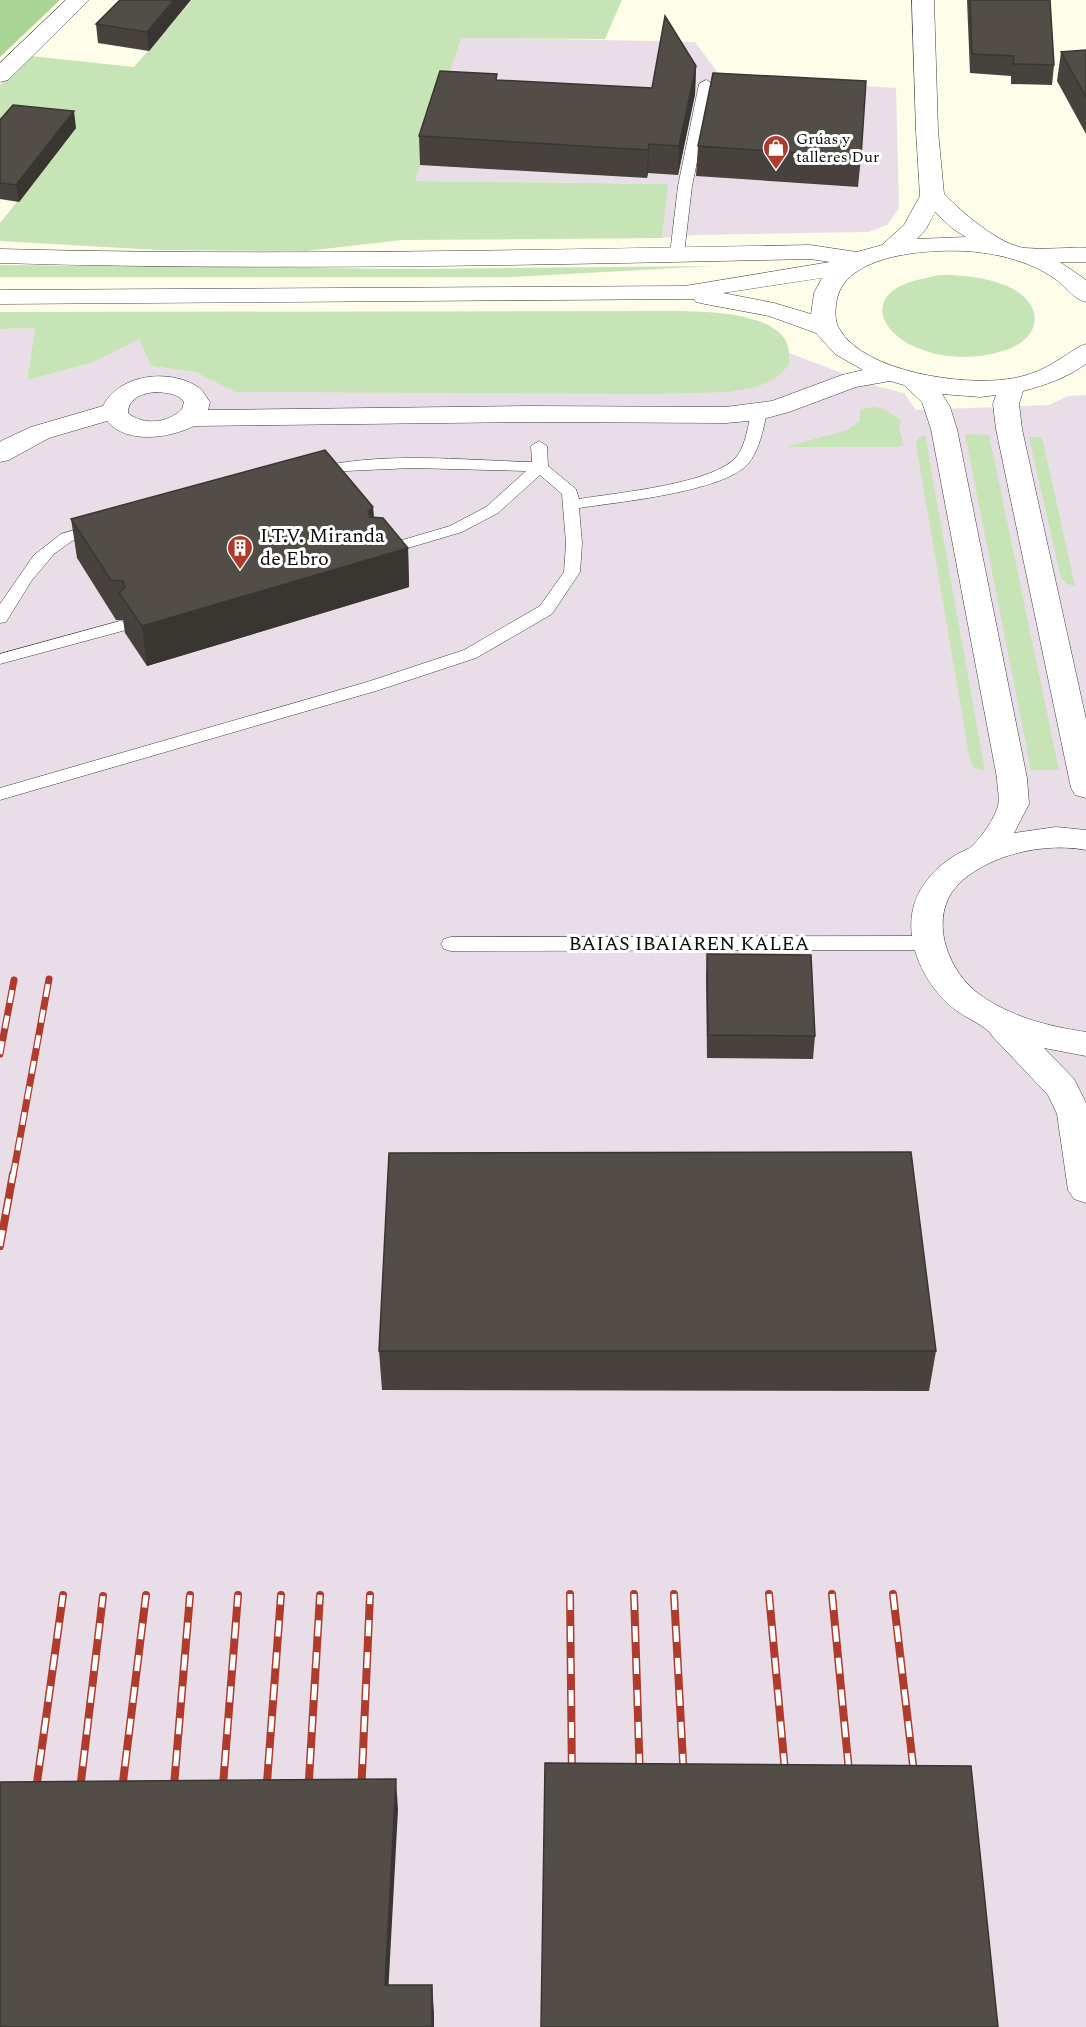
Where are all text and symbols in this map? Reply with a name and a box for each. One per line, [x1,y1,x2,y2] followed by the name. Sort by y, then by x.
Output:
[796,127,879,169] place label: Grúas y talleres Dur
[761,133,791,171] shop icon: Grúas y talleres Dur
[260,521,385,574] place label: I.T.V. Miranda de Ebro
[225,533,255,571] building icon: I.T.V. Miranda de Ebro
[568,929,810,959] street label: BAIAS IBAIAREN KALEA

